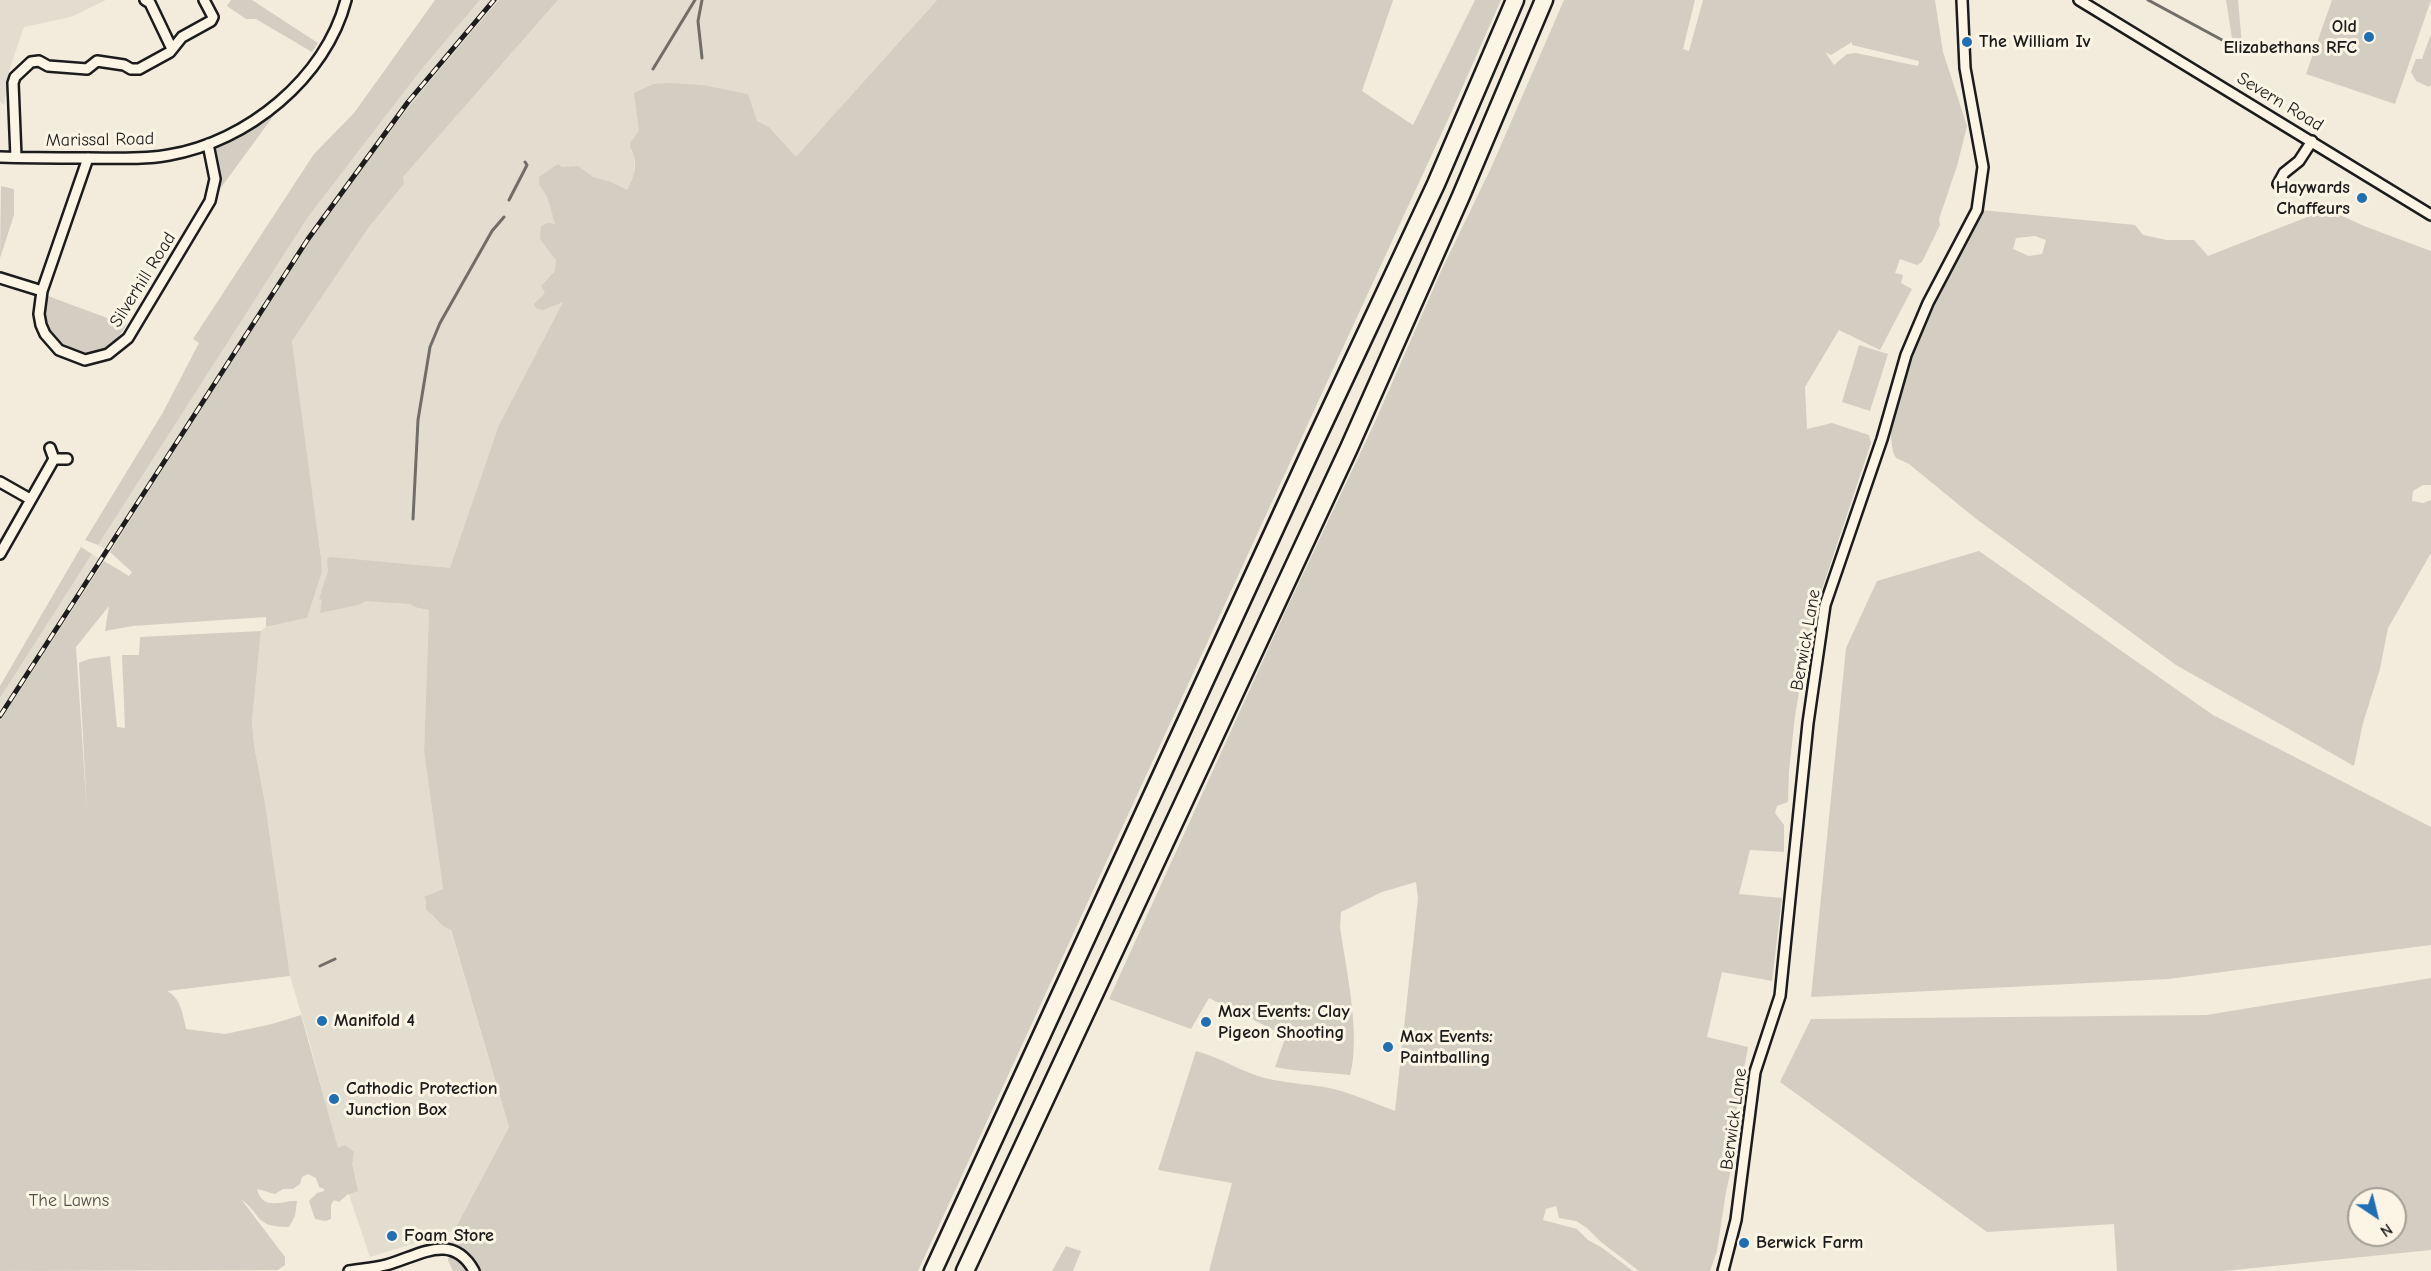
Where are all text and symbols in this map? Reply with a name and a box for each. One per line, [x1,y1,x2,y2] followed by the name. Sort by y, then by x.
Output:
[2223,16,2357,58] place label: Old Elizabethans RFC
[2362,30,2376,44] marker: Old Elizabethans RFC
[1979,31,2090,53] place label: The William Iv
[1960,35,1974,49] marker: The William Iv
[2233,68,2327,136] street label: Severn Road
[46,128,154,152] street label: Marissal Road
[2276,177,2350,219] place label: Haywards Chaffeurs
[2355,191,2369,205] marker: Haywards Chaffeurs
[105,229,181,331] street label: Silverhill Road
[1786,588,1826,692] street label: Berwick Lane
[1218,1001,1350,1044] place label: Max Events: Clay Pigeon Shooting
[334,1010,415,1032] place label: Manifold 4
[315,1014,329,1028] marker: Manifold 4
[1199,1015,1213,1029] marker: Max Events: Clay Pigeon Shooting
[1400,1026,1493,1068] place label: Max Events: Paintballing
[1381,1040,1395,1054] marker: Max Events: Paintballing
[1716,1067,1752,1171] street label: Berwick Lane
[346,1078,498,1120] place label: Cathodic Protection Junction Box
[327,1092,341,1106] marker: Cathodic Protection Junction Box
[2347,1187,2407,1247] north arrow
[29,1190,109,1212] park label: The Lawns
[2377,1220,2396,1240] text: N
[404,1225,494,1247] place label: Foam Store
[385,1229,399,1243] marker: Foam Store
[1756,1232,1863,1254] place label: Berwick Farm
[1737,1236,1751,1250] marker: Berwick Farm

